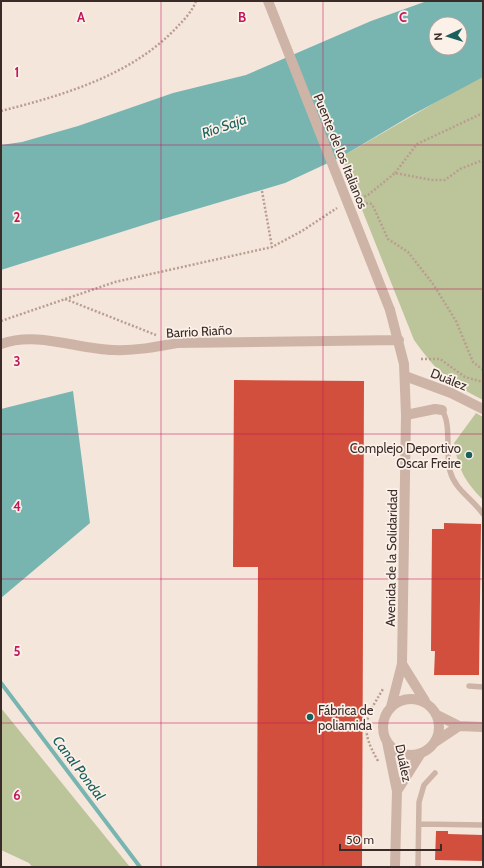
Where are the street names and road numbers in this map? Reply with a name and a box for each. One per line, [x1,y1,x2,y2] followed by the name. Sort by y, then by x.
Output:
[311,91,372,212] street label: Puente de los Italianos
[166,321,232,341] street label: Barrio Riaño
[428,364,470,394] street label: Duález
[382,489,400,627] street label: Avenida de la Solidaridad
[392,743,416,783] street label: Duález

